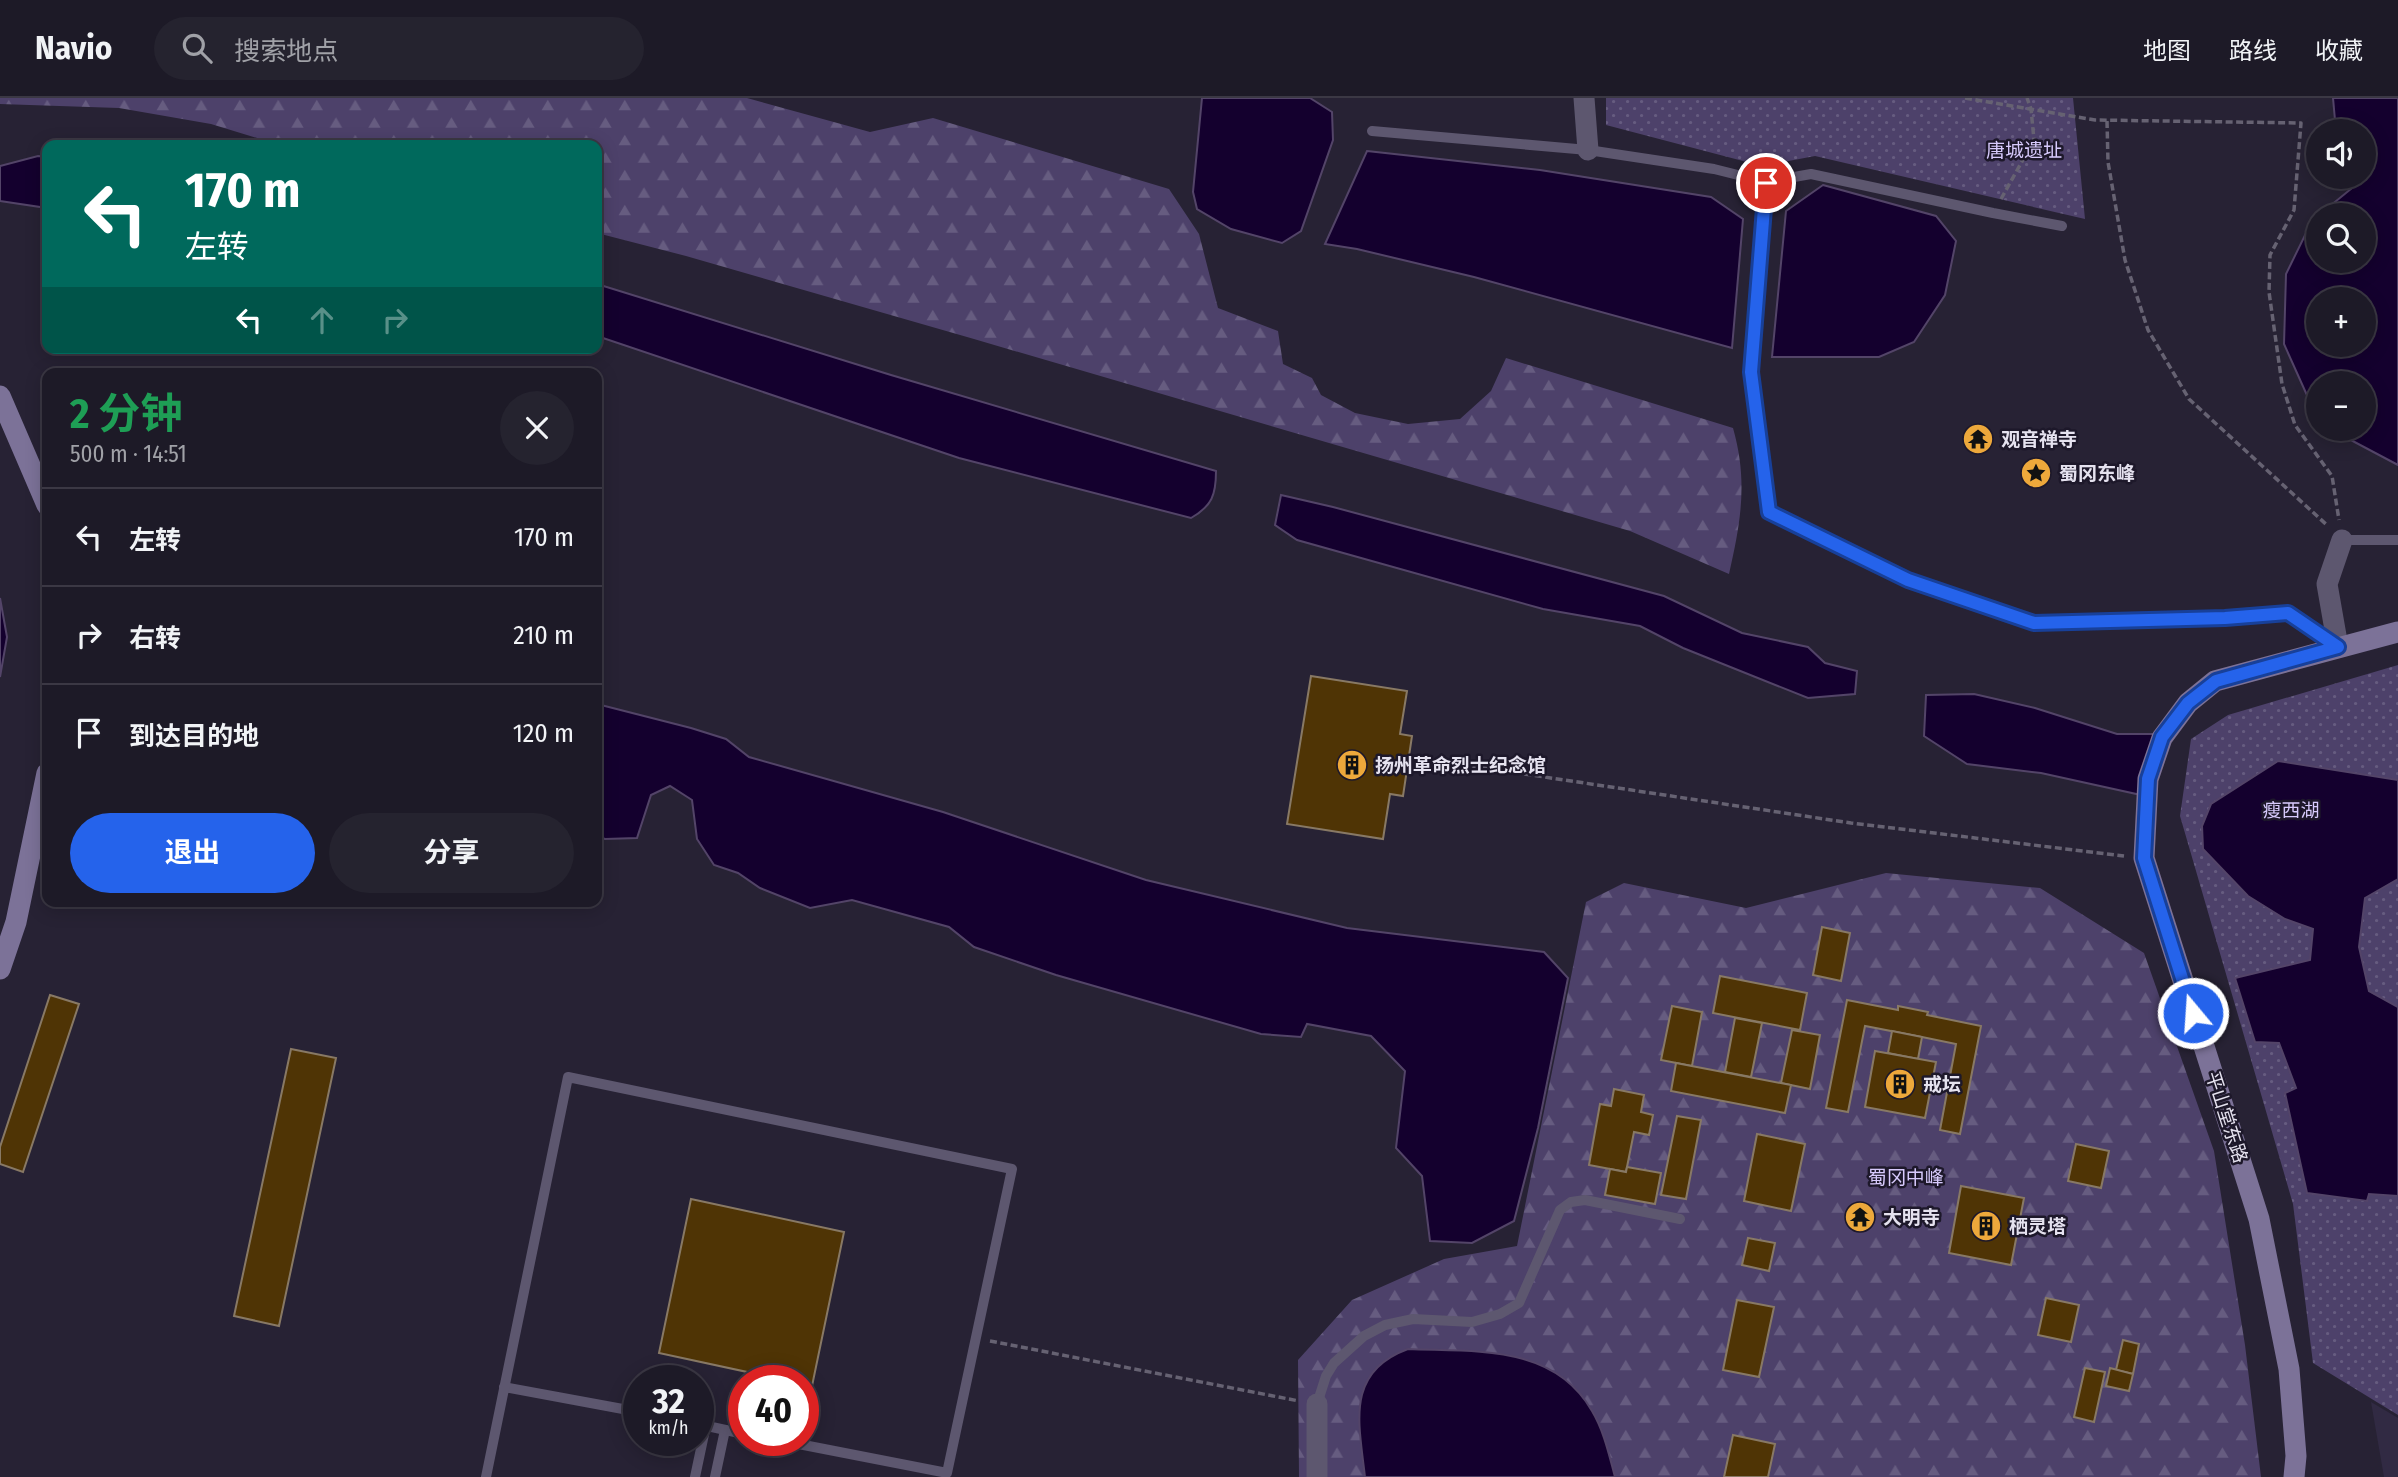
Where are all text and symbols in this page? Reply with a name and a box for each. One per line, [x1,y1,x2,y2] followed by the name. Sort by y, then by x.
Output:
[154,17,644,80] search box
[35,28,112,68] text: Navio
[178,29,216,67] icon: search
[234,36,338,67] text: 搜索地点
[2143,37,2191,65] text: 地图
[2229,37,2277,65] text: 路线
[2315,37,2363,65] text: 收藏
[2306,119,2376,441] map controls
[2306,119,2376,189] button: sound
[1986,139,2062,162] park label: 唐城遗址
[1736,153,1796,213] pin
[185,161,301,220] text: 170 m
[1747,164,1785,202] icon: arrive
[70,168,161,259] icon: left
[2306,203,2376,273] button: search
[185,228,249,266] text: 左转
[2306,287,2376,357] button: +
[230,301,268,339] icon: left
[303,301,341,339] icon: ahead
[376,301,414,339] icon: right
[2306,371,2376,441] button: −
[70,389,182,439] text: 2 分钟
[500,391,574,465] button: close
[1961,422,1995,456] temple icon: 观音禅寺
[2001,428,2077,451] place label: 观音禅寺
[70,440,187,468] text: 500 m · 14:51
[2019,456,2053,490] place icon: 蜀冈东峰
[2059,462,2135,485] place label: 蜀冈东峰
[70,518,108,556] icon: left
[514,522,574,553] text: 170 m
[129,525,181,556] text: 左转
[70,616,108,654] icon: right
[513,620,574,651] text: 210 m
[129,623,181,654] text: 右转
[70,714,108,752] icon: arrive
[513,718,574,749] text: 120 m
[129,721,259,752] text: 到达目的地
[1335,748,1369,782] building icon: 扬州革命烈士纪念馆
[1375,754,1546,777] place label: 扬州革命烈士纪念馆
[2262,799,2320,822] park label: 瘦西湖
[70,813,315,893] button: 退出
[329,813,574,893] button: 分享
[2156,976,2230,1050] position arrow
[1883,1067,1917,1101] building icon: 戒坛
[2201,1068,2252,1166] street label: 平山堂东路
[1923,1073,1961,1096] place label: 戒坛
[1868,1166,1944,1189] park label: 蜀冈中峰
[1843,1200,1877,1234] temple icon: 大明寺
[1883,1206,1940,1229] place label: 大明寺
[1969,1209,2003,1243] building icon: 栖灵塔
[2009,1215,2066,1238] place label: 栖灵塔
[728,1365,819,1456] speed limit sign: 40
[652,1380,685,1422] text: 32
[648,1417,689,1439] text: km/h

